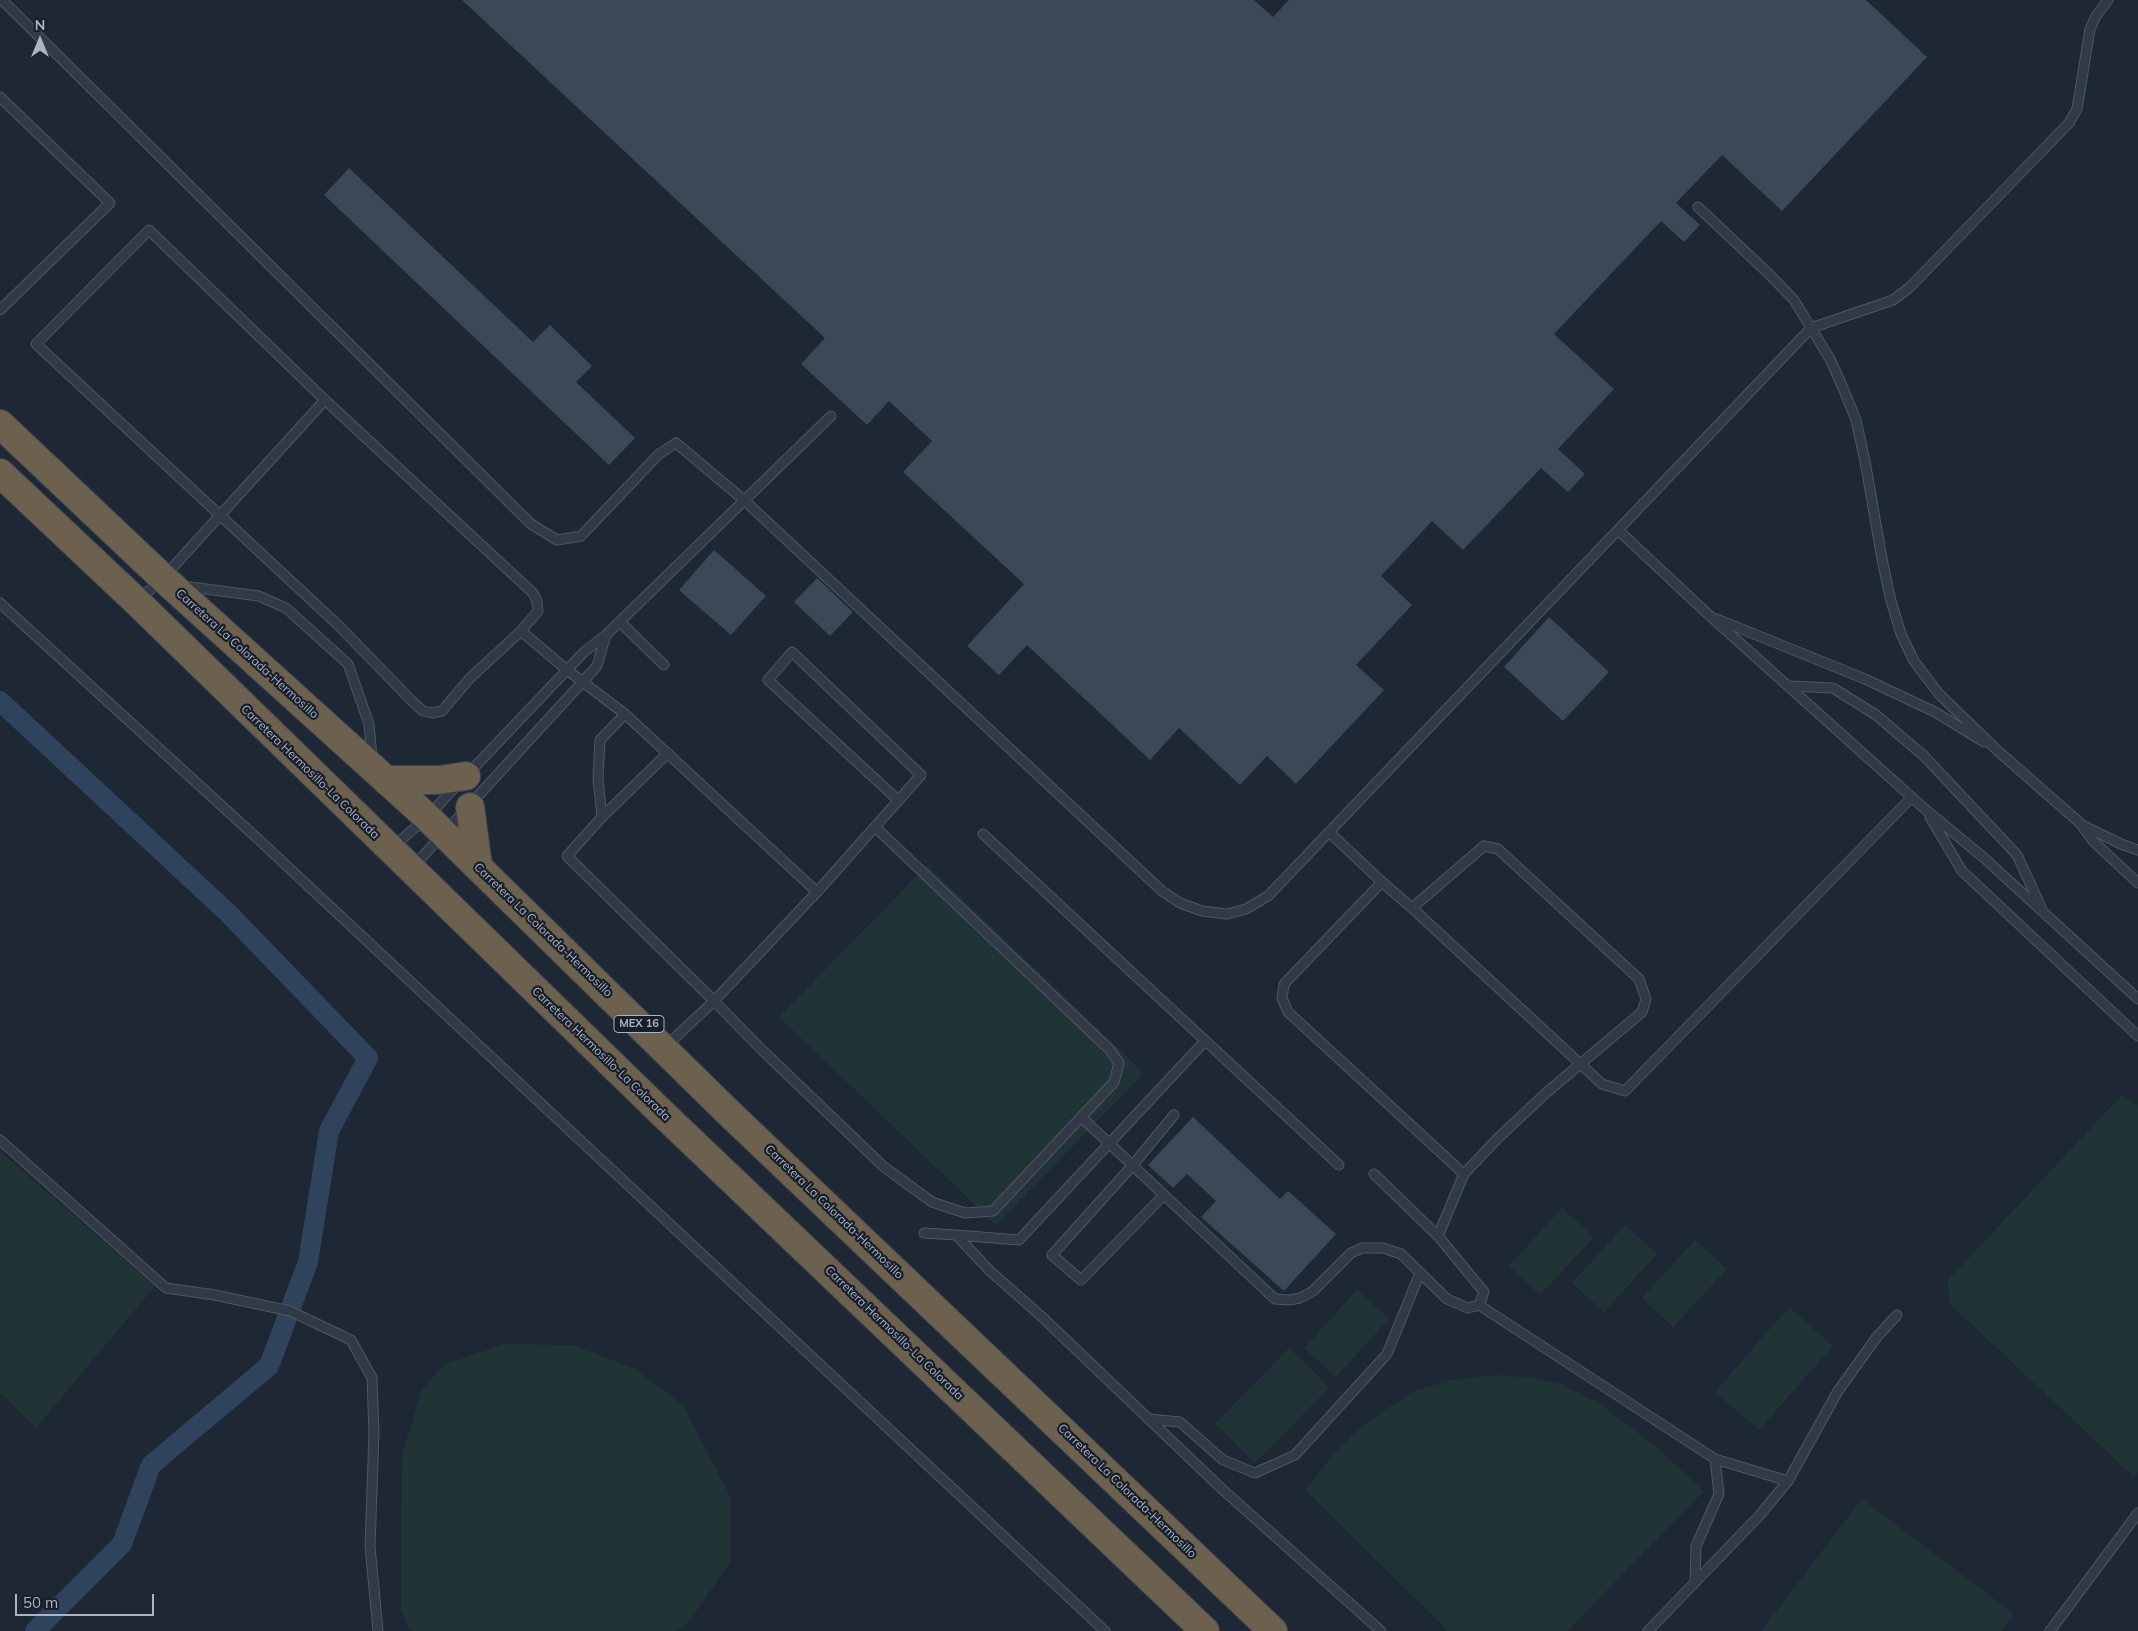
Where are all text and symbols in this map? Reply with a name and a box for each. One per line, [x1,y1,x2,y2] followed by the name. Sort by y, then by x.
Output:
[15,15,65,65] north arrow
[35,16,45,34] text: N
[173,586,321,722] street label: Carretera La Colorada-Hermosillo
[238,702,382,842] street label: Carretera Hermosillo-La Colorada
[471,860,615,1000] street label: Carretera La Colorada-Hermosillo
[529,984,673,1124] street label: Carretera Hermosillo-La Colorada
[614,1016,664,1032] road number: MEX 16
[762,1142,906,1282] street label: Carretera La Colorada-Hermosillo
[822,1263,966,1403] street label: Carretera Hermosillo-La Colorada
[1055,1421,1199,1561] street label: Carretera La Colorada-Hermosillo
[18,1584,156,1616] scale bar
[23,1593,58,1612] text: 50 m

